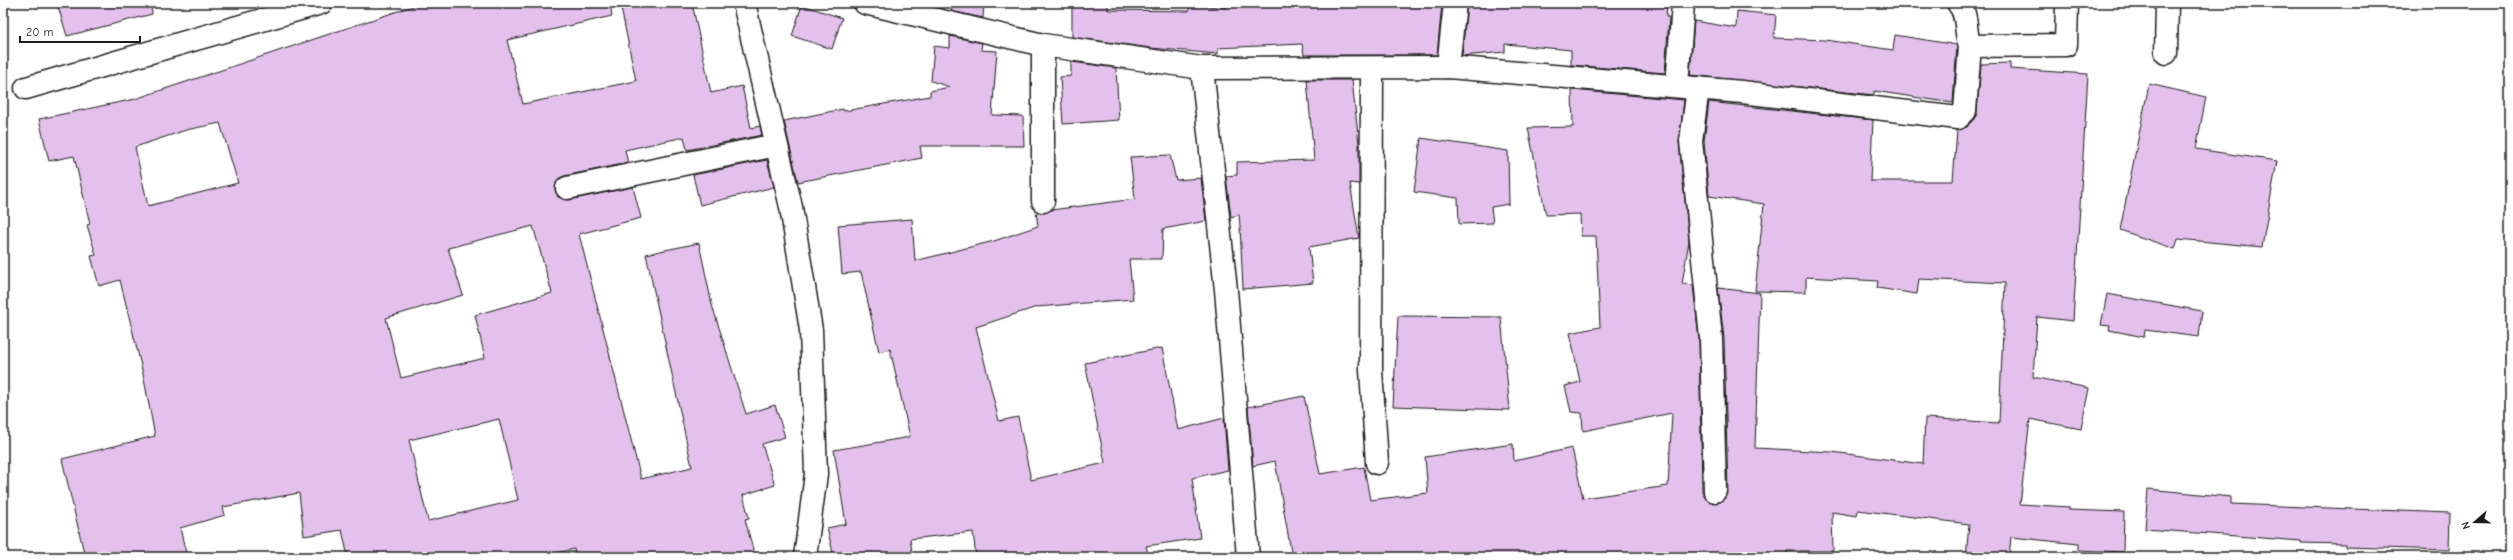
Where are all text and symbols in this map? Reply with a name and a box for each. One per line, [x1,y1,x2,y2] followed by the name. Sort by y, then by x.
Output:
[20,18,140,44] scale bar
[26,25,54,39] text: 20 m
[2455,502,2495,542] north arrow
[2459,520,2473,531] text: N

